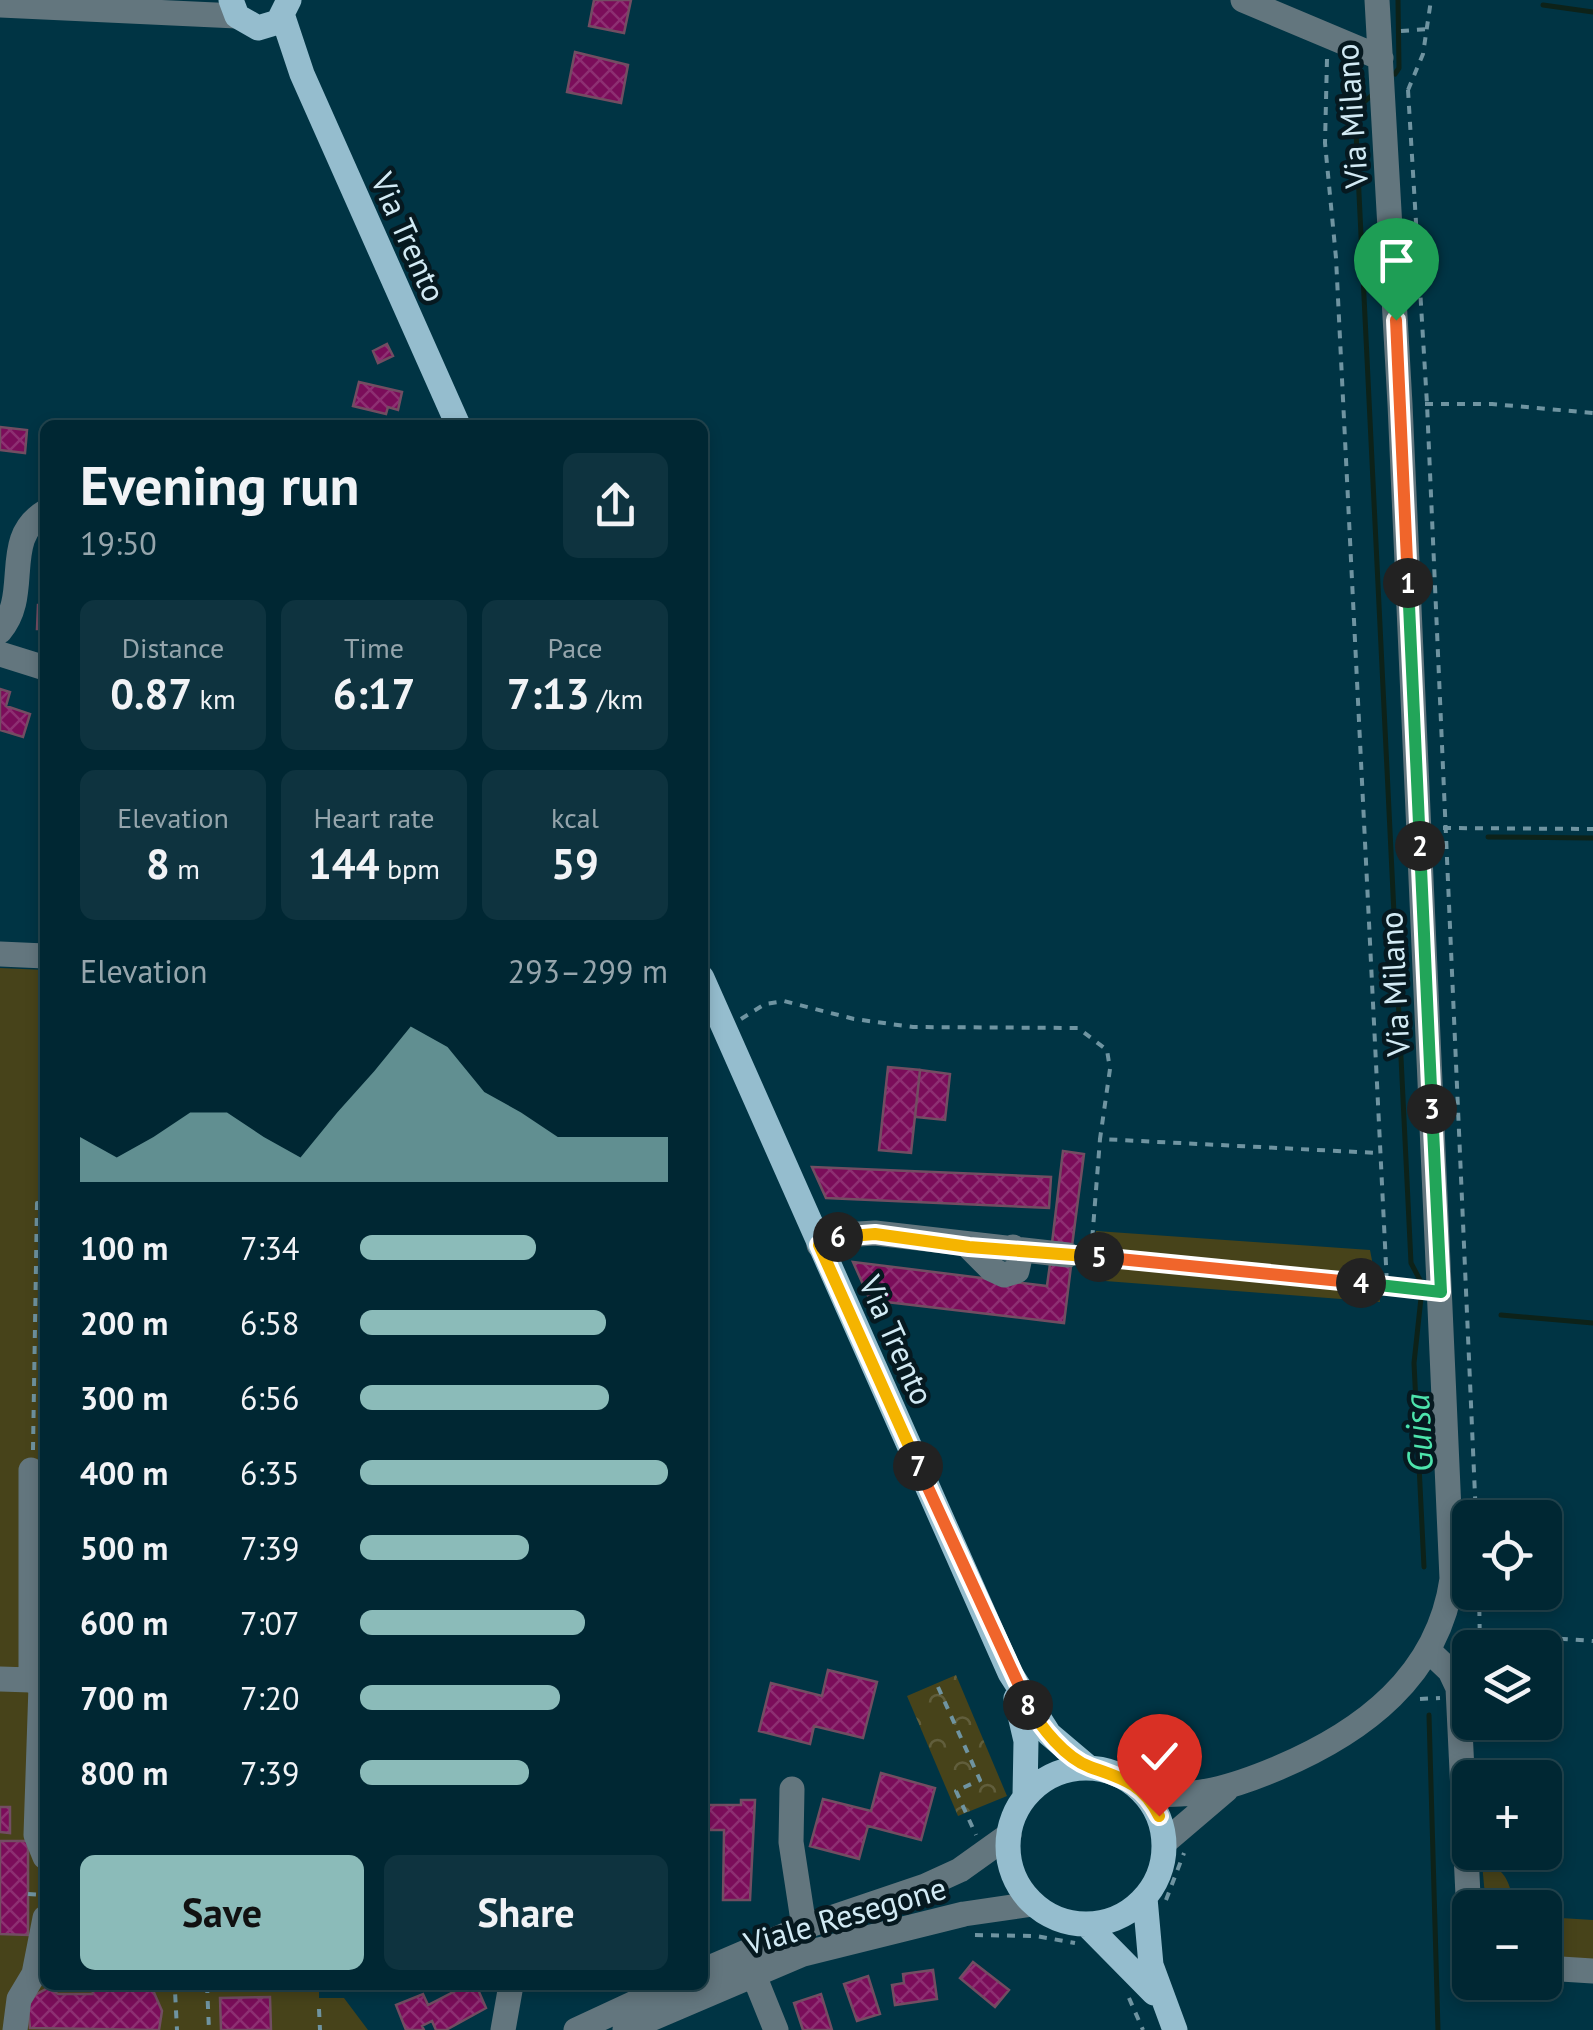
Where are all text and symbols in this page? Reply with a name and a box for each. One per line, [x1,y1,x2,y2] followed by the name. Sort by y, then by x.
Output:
[1325,42,1377,191] street label: Via Milano
[362,165,456,308] street label: Via Trento
[1354,218,1439,321] pin
[1369,233,1424,288] icon: arrive
[80,449,360,520] text: Evening run
[563,453,668,558] button: share
[80,522,157,564] text: 19:50
[1383,558,1433,608] pin: 1
[1400,564,1416,601] text: 1
[122,629,224,666] text: Distance
[344,629,404,666] text: Time
[548,629,602,666] text: Pace
[110,666,192,721] text: 0.87
[333,666,415,721] text: 6:17
[507,666,590,721] text: 7:13
[192,680,236,717] text: km
[590,680,643,717] text: /km
[117,799,229,836] text: Elevation
[313,799,435,836] text: Heart rate
[551,799,599,836] text: kcal
[1395,821,1445,871] pin: 2
[1412,827,1428,864] text: 2
[146,836,170,891] text: 8
[308,836,379,891] text: 144
[551,836,599,891] text: 59
[170,850,200,887] text: m
[379,850,440,887] text: bpm
[1369,911,1419,1058] street label: Via Milano
[80,950,207,992] text: Elevation
[508,950,668,992] text: 293–299 m
[1407,1084,1457,1134] pin: 3
[1424,1090,1440,1127] text: 3
[813,1212,863,1262] pin: 6
[830,1218,846,1255] text: 6
[80,1227,168,1269] text: 100 m
[240,1227,299,1269] text: 7:34
[1074,1232,1124,1282] pin: 5
[1091,1238,1107,1275] text: 5
[1336,1258,1386,1308] pin: 4
[1353,1264,1369,1301] text: 4
[850,1268,944,1411] street label: Via Trento
[80,1302,168,1344] text: 200 m
[240,1302,299,1344] text: 6:58
[80,1377,168,1419] text: 300 m
[240,1377,299,1419] text: 6:56
[1393,1393,1443,1473] water label: Guisa
[893,1441,943,1491] pin: 7
[910,1447,926,1484] text: 7
[80,1452,168,1494] text: 400 m
[240,1452,299,1494] text: 6:35
[1452,1500,1562,2000] map controls
[1452,1500,1562,1610] button: locate
[80,1527,168,1569] text: 500 m
[240,1527,299,1569] text: 7:39
[80,1602,168,1644] text: 600 m
[240,1602,299,1644] text: 7:07
[1452,1630,1562,1740] button: layers
[80,1677,168,1719] text: 700 m
[240,1677,299,1719] text: 7:20
[1003,1680,1053,1730] pin: 8
[1020,1686,1036,1723] text: 8
[1117,1714,1202,1817] pin
[1132,1729,1187,1784] icon: check
[80,1752,168,1794] text: 800 m
[240,1752,299,1794] text: 7:39
[1452,1760,1562,1870] button: +
[80,1855,364,1970] button: Save
[384,1855,668,1970] button: Share
[738,1866,951,1964] street label: Viale Resegone
[1452,1890,1562,2000] button: −

